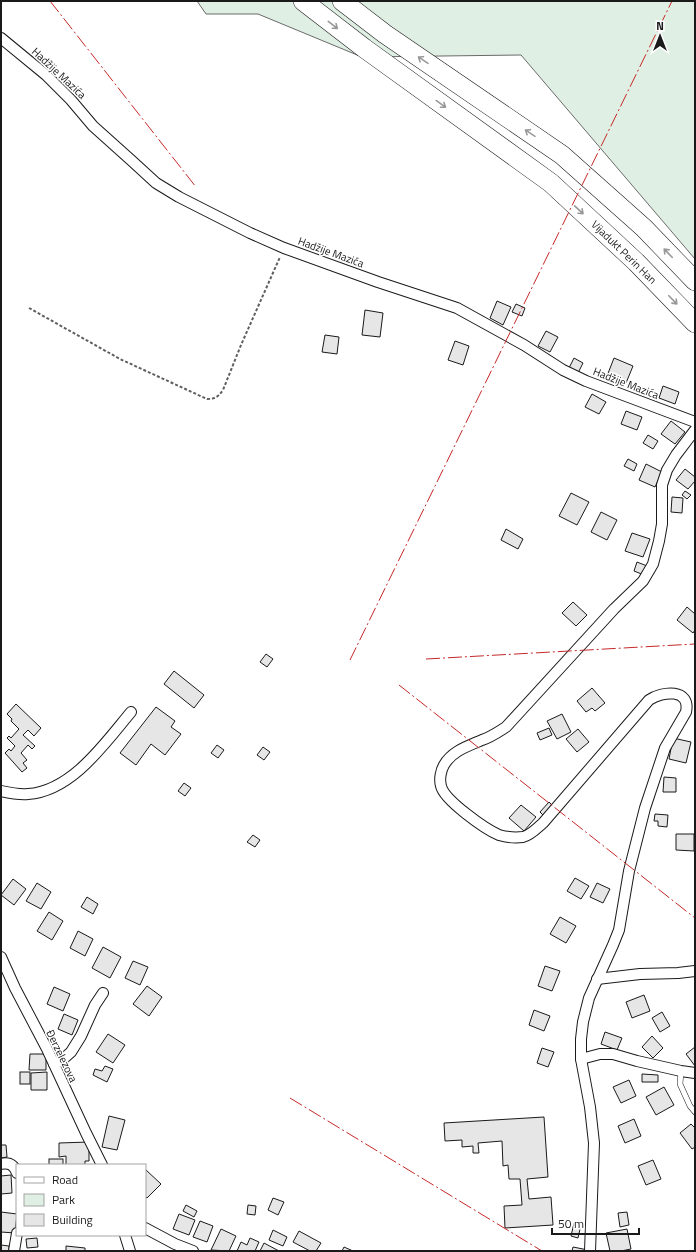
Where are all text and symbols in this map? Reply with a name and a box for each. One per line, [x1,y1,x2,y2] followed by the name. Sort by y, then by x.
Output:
[640,16,680,56] north arrow
[656,18,664,34] text: N
[328,20,339,29] one-way arrow
[28,44,90,103] street label: Hadžije Mazića
[418,56,429,64] one-way arrow
[435,100,446,108] one-way arrow
[525,129,536,137] one-way arrow
[574,205,584,214] one-way arrow
[588,217,660,287] street label: Vijadukt Perin Han
[296,233,367,271] street label: Hadžije Mazića
[663,248,673,258] one-way arrow
[668,295,678,305] one-way arrow
[591,363,662,403] street label: Hadžije Mazića
[42,1027,82,1085] street label: Đerzelezova
[16,1164,146,1236] legend
[52,1170,78,1189] text: Road
[52,1190,75,1209] text: Park
[52,1210,93,1229] text: Building
[552,1210,639,1236] scale bar
[558,1214,584,1233] text: 50 m

